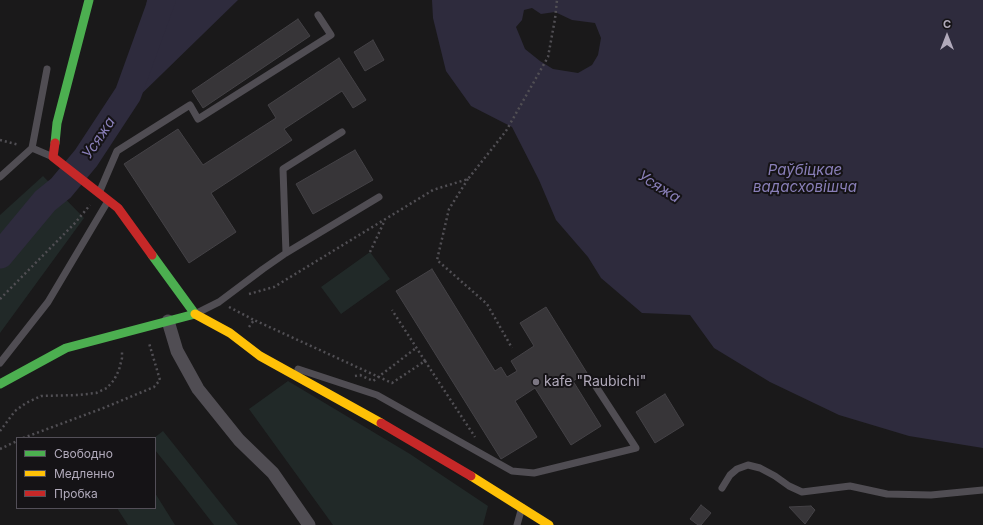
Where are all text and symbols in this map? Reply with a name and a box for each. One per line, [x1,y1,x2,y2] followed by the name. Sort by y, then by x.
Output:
[927,16,967,56] north arrow
[943,17,951,31] text: С
[79,114,119,162] water label: Усяжа
[753,161,857,196] water label: Раўбіцкае вадасховішча
[635,167,683,207] water label: Усяжа
[544,374,646,390] place label: kafe "Raubichi"
[531,377,541,387] marker: kafe "Raubichi"
[16,437,156,509] legend
[54,446,113,461] text: Свободно
[54,466,115,481] text: Медленно
[54,486,98,501] text: Пробка

